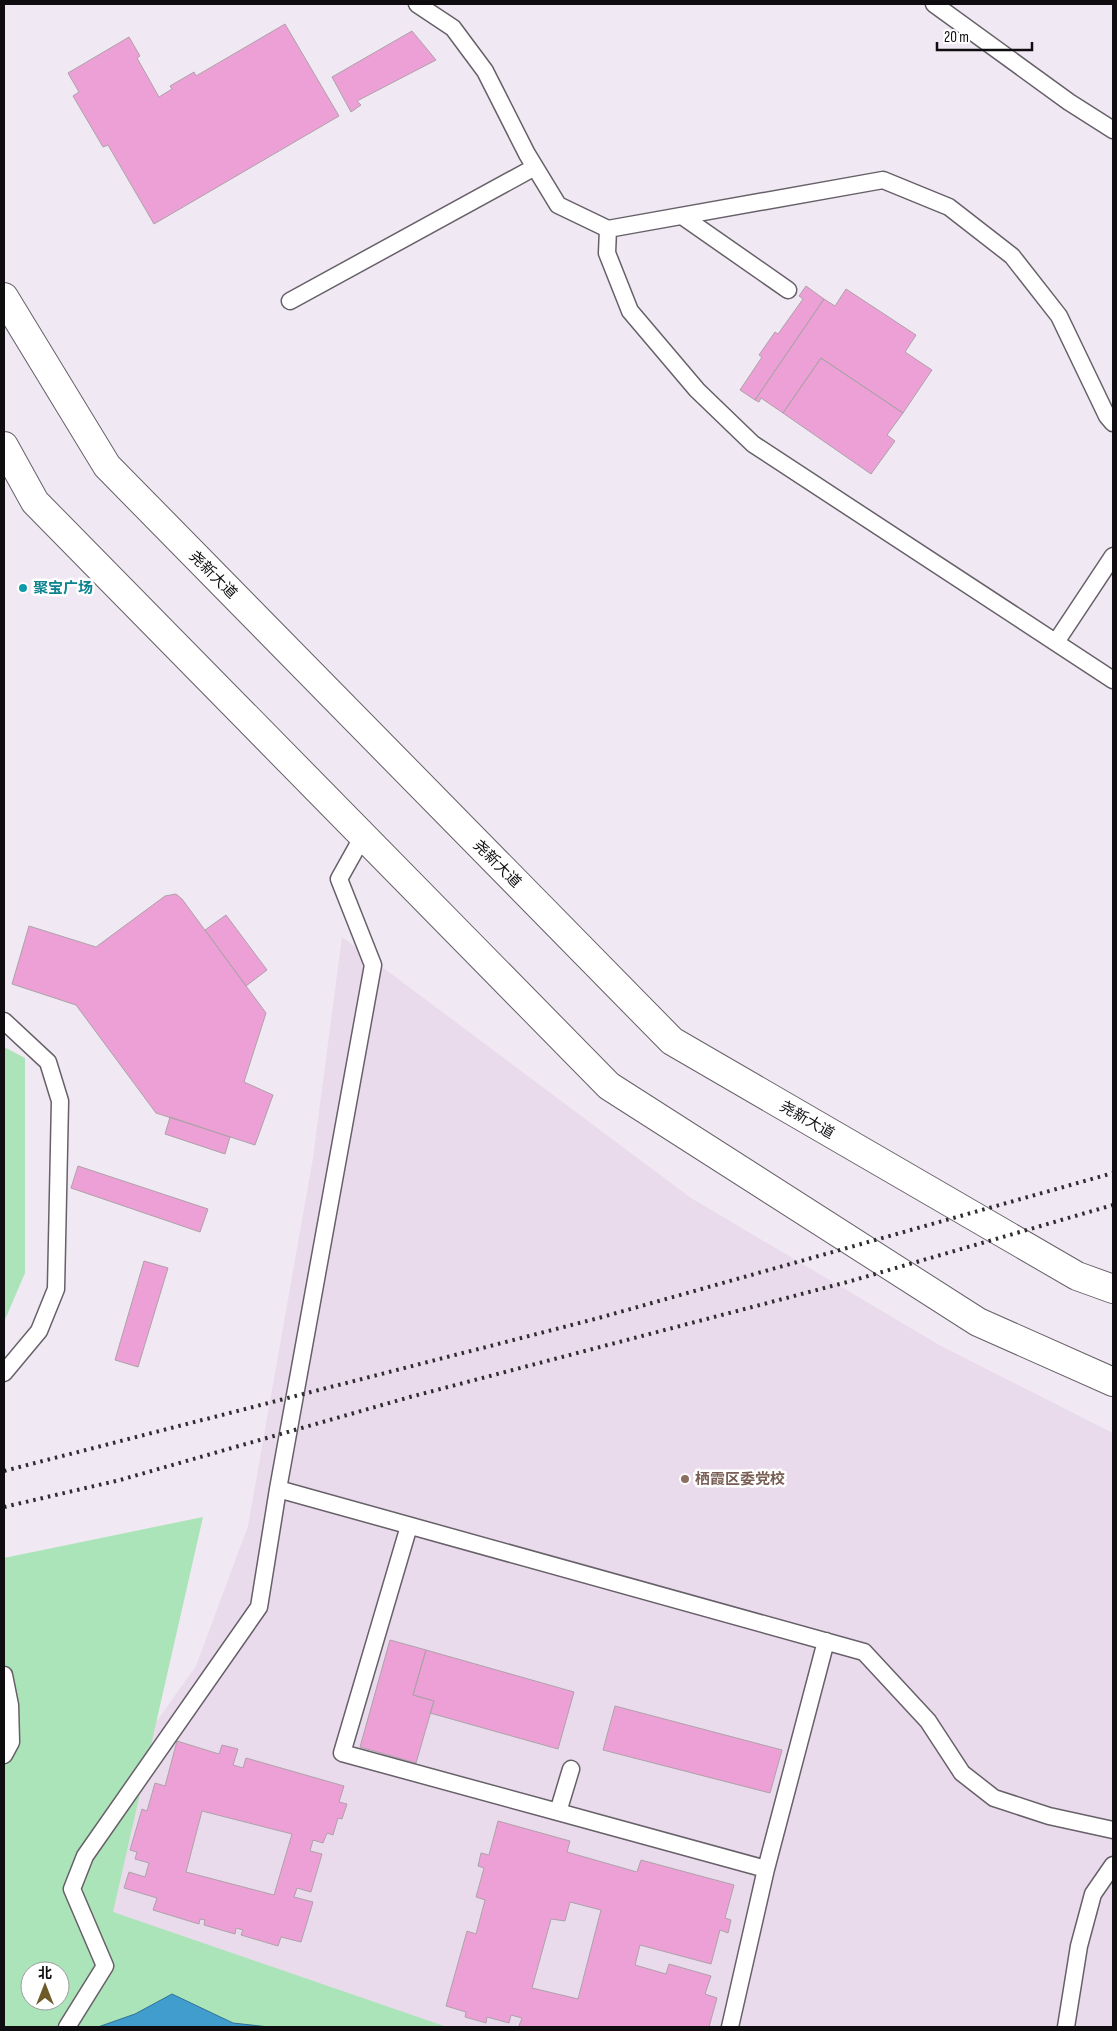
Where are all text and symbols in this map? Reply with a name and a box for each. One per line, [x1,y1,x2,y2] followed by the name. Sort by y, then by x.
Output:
[937,20,1032,52] scale bar
[944,28,969,47] text: 20 m
[185,547,241,603] street label: 尧新大道
[33,579,93,598] place label: 聚宝广场
[17,582,29,594] marker: 聚宝广场
[469,836,525,892] street label: 尧新大道
[776,1097,838,1143] street label: 尧新大道
[695,1470,785,1489] place label: 栖霞区委党校
[679,1473,691,1485] marker: 栖霞区委党校
[20,1961,70,2011] north arrow
[38,1965,52,1982] text: 北

